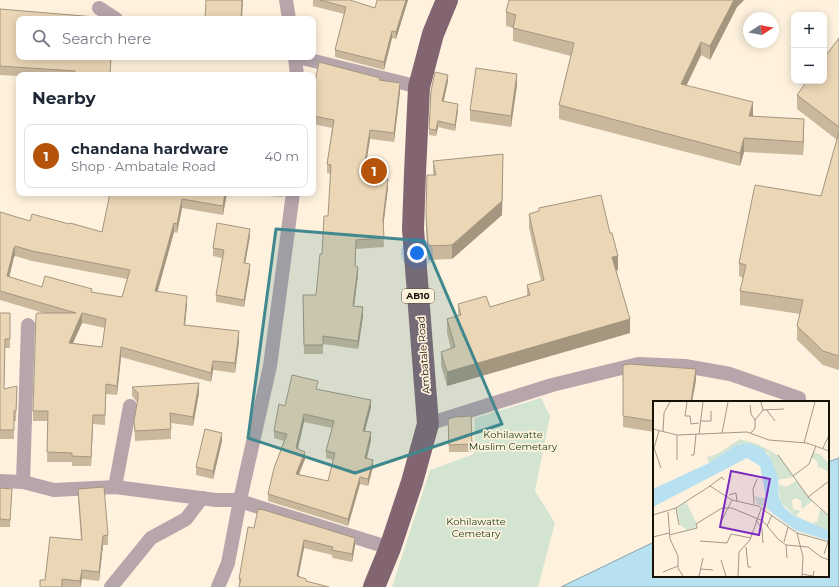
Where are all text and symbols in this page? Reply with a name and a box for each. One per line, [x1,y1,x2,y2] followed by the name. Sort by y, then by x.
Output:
[743,12,779,48] north arrow
[791,12,827,84] map controls
[791,12,827,48] button: +
[16,16,316,60] search box
[30,27,52,49] icon: search
[62,29,151,48] text: Search here
[791,48,827,84] button: −
[32,88,96,108] text: Nearby
[71,139,228,158] text: chandana hardware
[43,148,49,164] text: 1
[265,148,299,164] text: 40 m
[361,156,387,186] pin: 1
[71,158,216,174] text: Shop · Ambatale Road
[407,243,427,263] your location
[402,289,434,303] road number: AB10
[414,316,433,394] street label: Ambatale Road
[653,401,829,577] inset map
[469,428,558,453] park label: Kohilawatte Muslim Cemetary
[446,515,506,540] park label: Kohilawatte Cemetary

